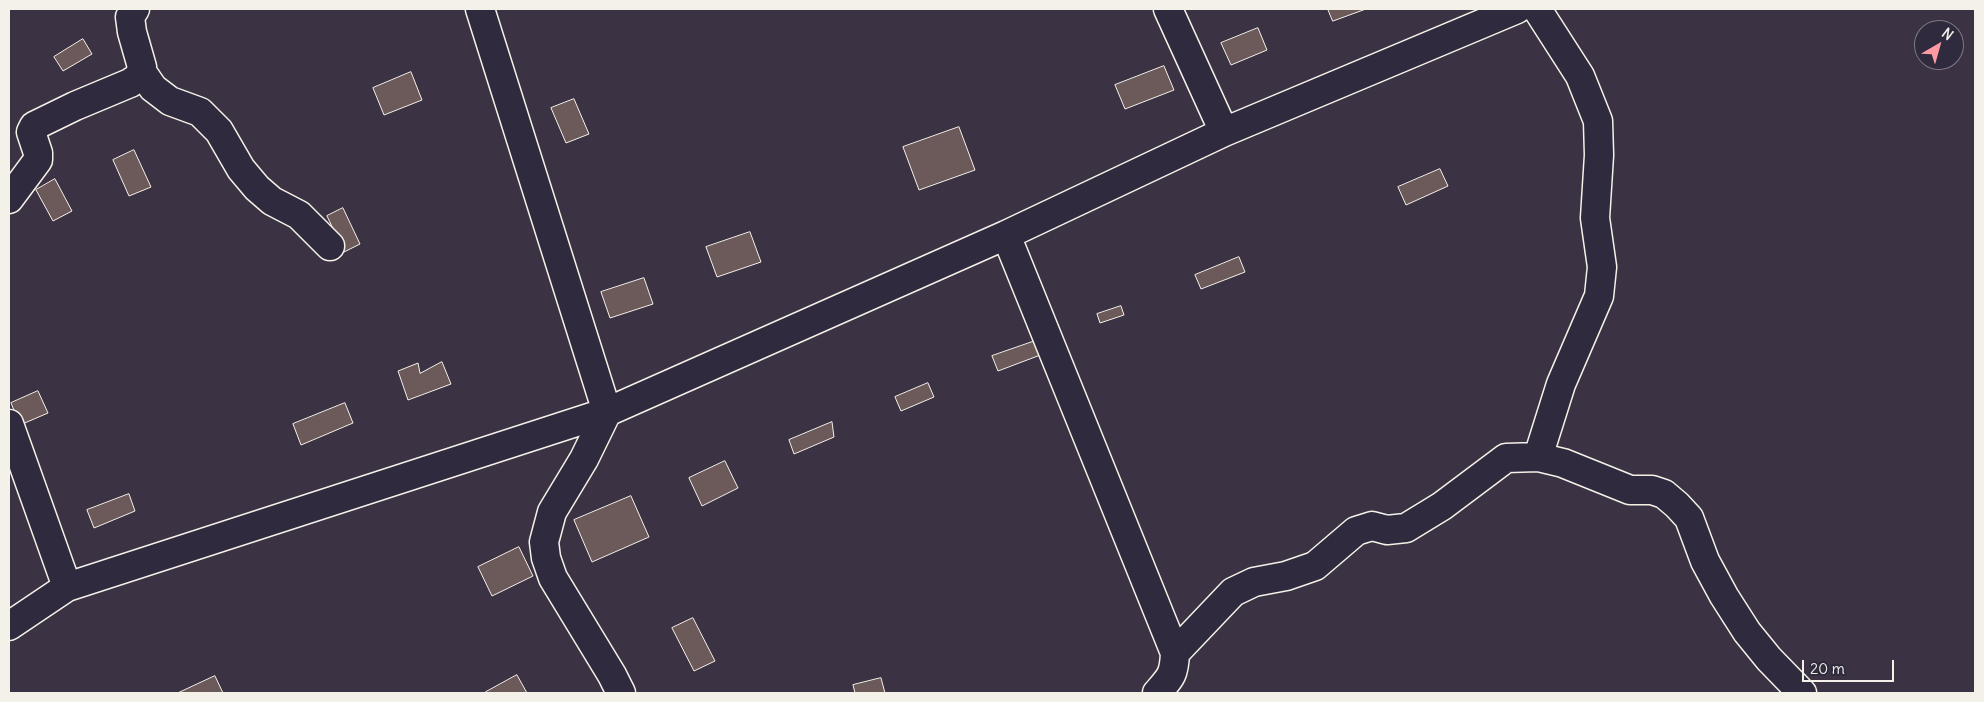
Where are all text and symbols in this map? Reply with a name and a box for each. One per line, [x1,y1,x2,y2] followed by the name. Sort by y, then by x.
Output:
[1914,20,1964,70] north arrow
[1938,24,1957,44] text: N
[1804,650,1896,682] scale bar
[1810,659,1845,678] text: 20 m

